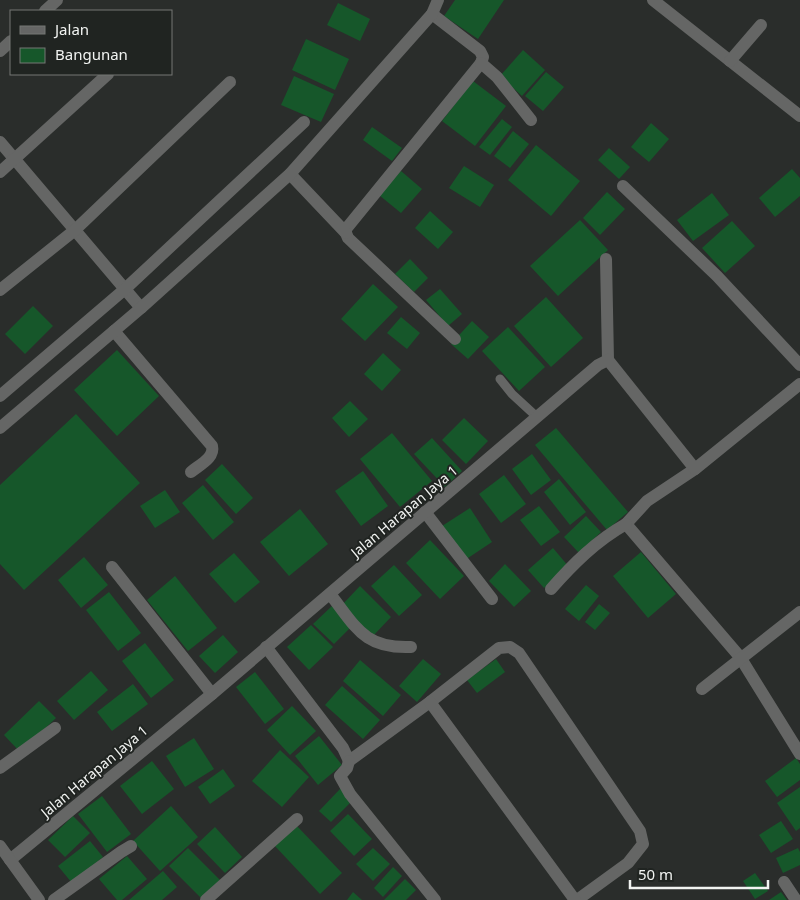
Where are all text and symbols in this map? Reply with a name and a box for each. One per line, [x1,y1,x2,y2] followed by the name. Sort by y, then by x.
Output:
[10,10,172,75] legend
[53,19,89,39] text: Jalan
[55,44,128,64] text: Bangunan
[345,461,461,563] street label: Jalan Harapan Jaya 1
[35,721,151,823] street label: Jalan Harapan Jaya 1
[630,858,768,890] scale bar
[638,864,673,884] text: 50 m

